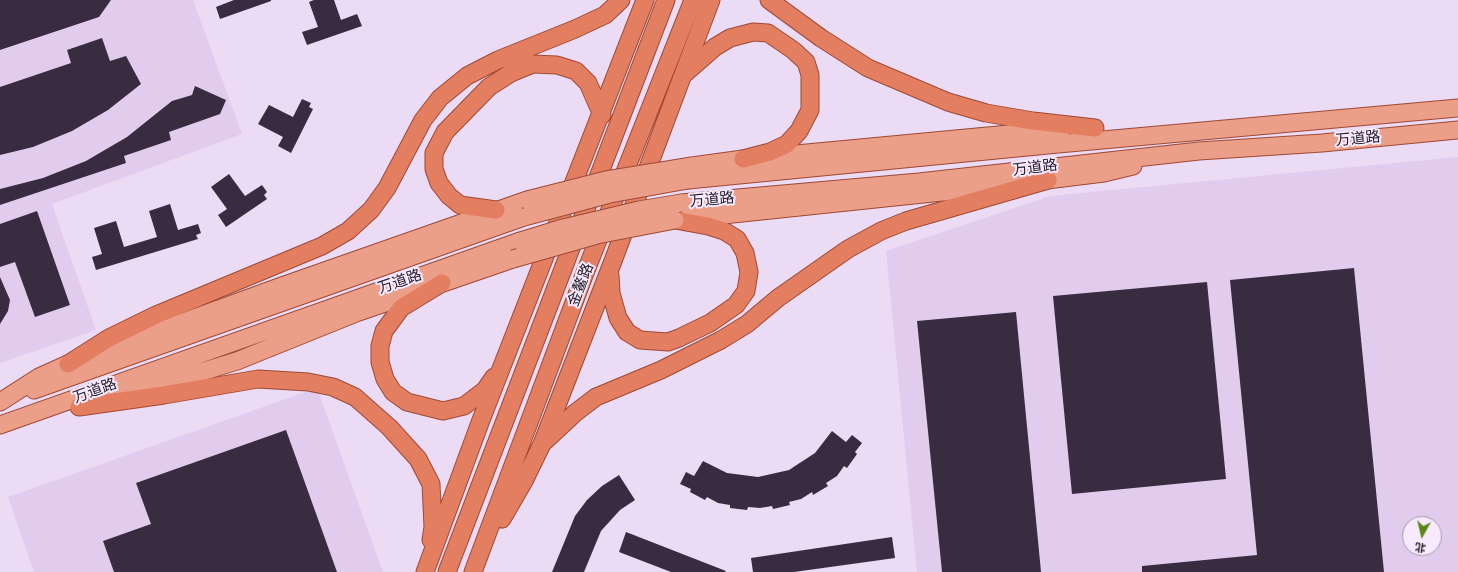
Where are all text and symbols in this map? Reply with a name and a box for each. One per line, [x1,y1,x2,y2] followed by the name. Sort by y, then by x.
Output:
[1335,128,1381,150] street label: 万道路
[1012,156,1058,180] street label: 万道路
[689,189,735,211] street label: 万道路
[565,261,597,309] street label: 金鳌路
[376,266,424,298] street label: 万道路
[71,375,119,407] street label: 万道路
[1402,516,1442,556] north arrow
[1414,540,1427,555] text: 北

